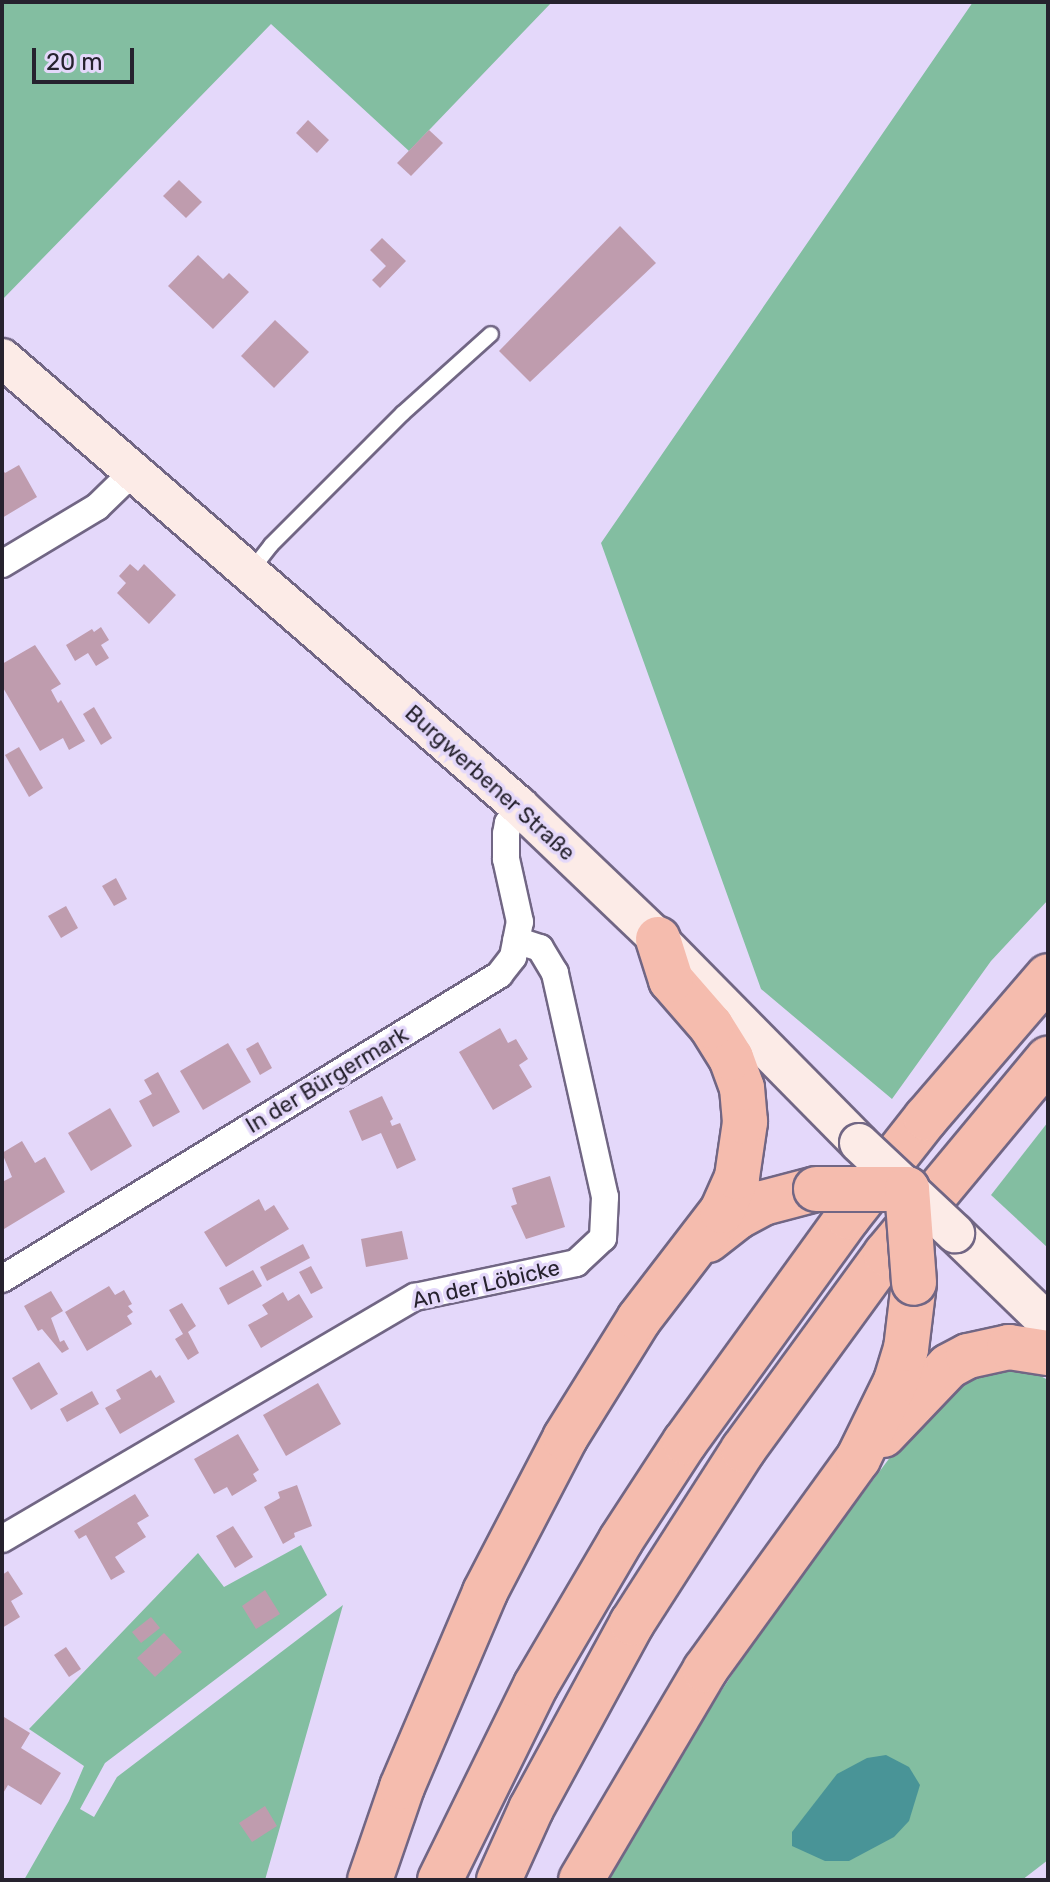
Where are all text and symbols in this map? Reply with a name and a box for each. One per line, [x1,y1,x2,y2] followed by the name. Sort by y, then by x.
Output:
[36,32,138,82] scale bar
[46,48,103,76] text: 20 m
[399,700,581,866] street label: Burgwerbener Straße
[241,1021,413,1139] street label: In der Bürgermark
[409,1254,563,1314] street label: An der Löbicke

